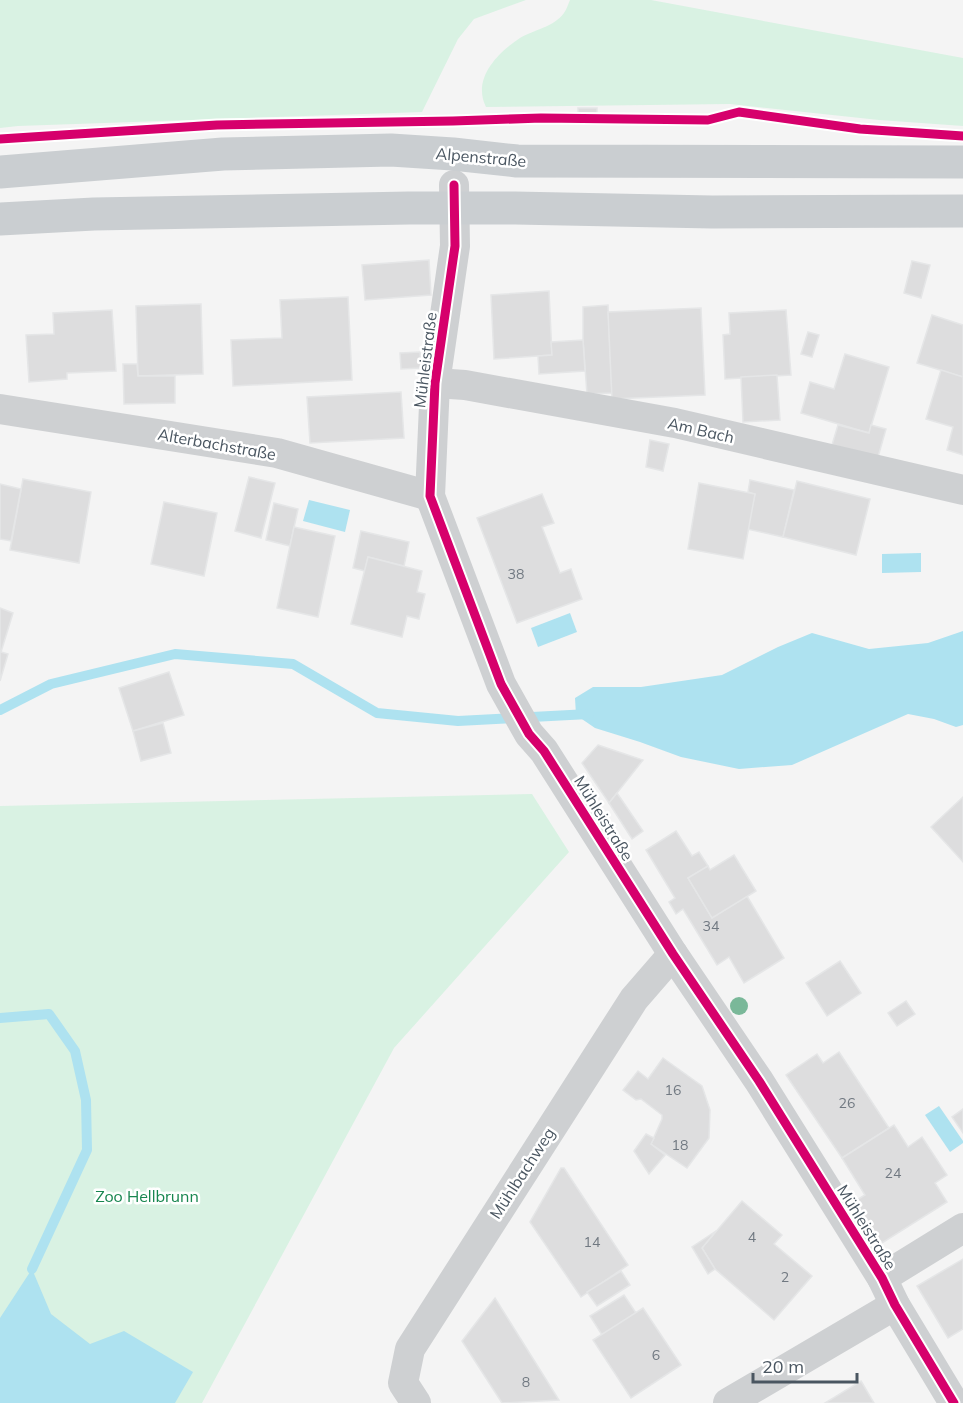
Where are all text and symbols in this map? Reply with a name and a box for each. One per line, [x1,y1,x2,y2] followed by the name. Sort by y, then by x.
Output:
[435,143,527,171] street label: Alpenstraße
[409,311,441,409] street label: Mühleistraße
[666,413,736,447] street label: Am Bach
[156,424,278,464] street label: Alterbachstraße
[508,565,524,583] house number: 38
[570,772,638,864] street label: Mühleistraße
[703,917,720,935] house number: 34
[665,1081,681,1099] house number: 16
[839,1094,855,1112] house number: 26
[485,1124,559,1222] street label: Mühlbachweg
[672,1136,688,1154] house number: 18
[885,1164,902,1182] house number: 24
[833,1181,901,1273] street label: Mühleistraße
[95,1186,199,1206] park label: Zoo Hellbrunn
[748,1228,757,1246] house number: 4
[584,1233,601,1251] house number: 14
[781,1268,789,1286] house number: 2
[652,1346,660,1364] house number: 6
[753,1346,856,1384] scale bar
[762,1355,804,1378] text: 20 m
[522,1373,530,1391] house number: 8

